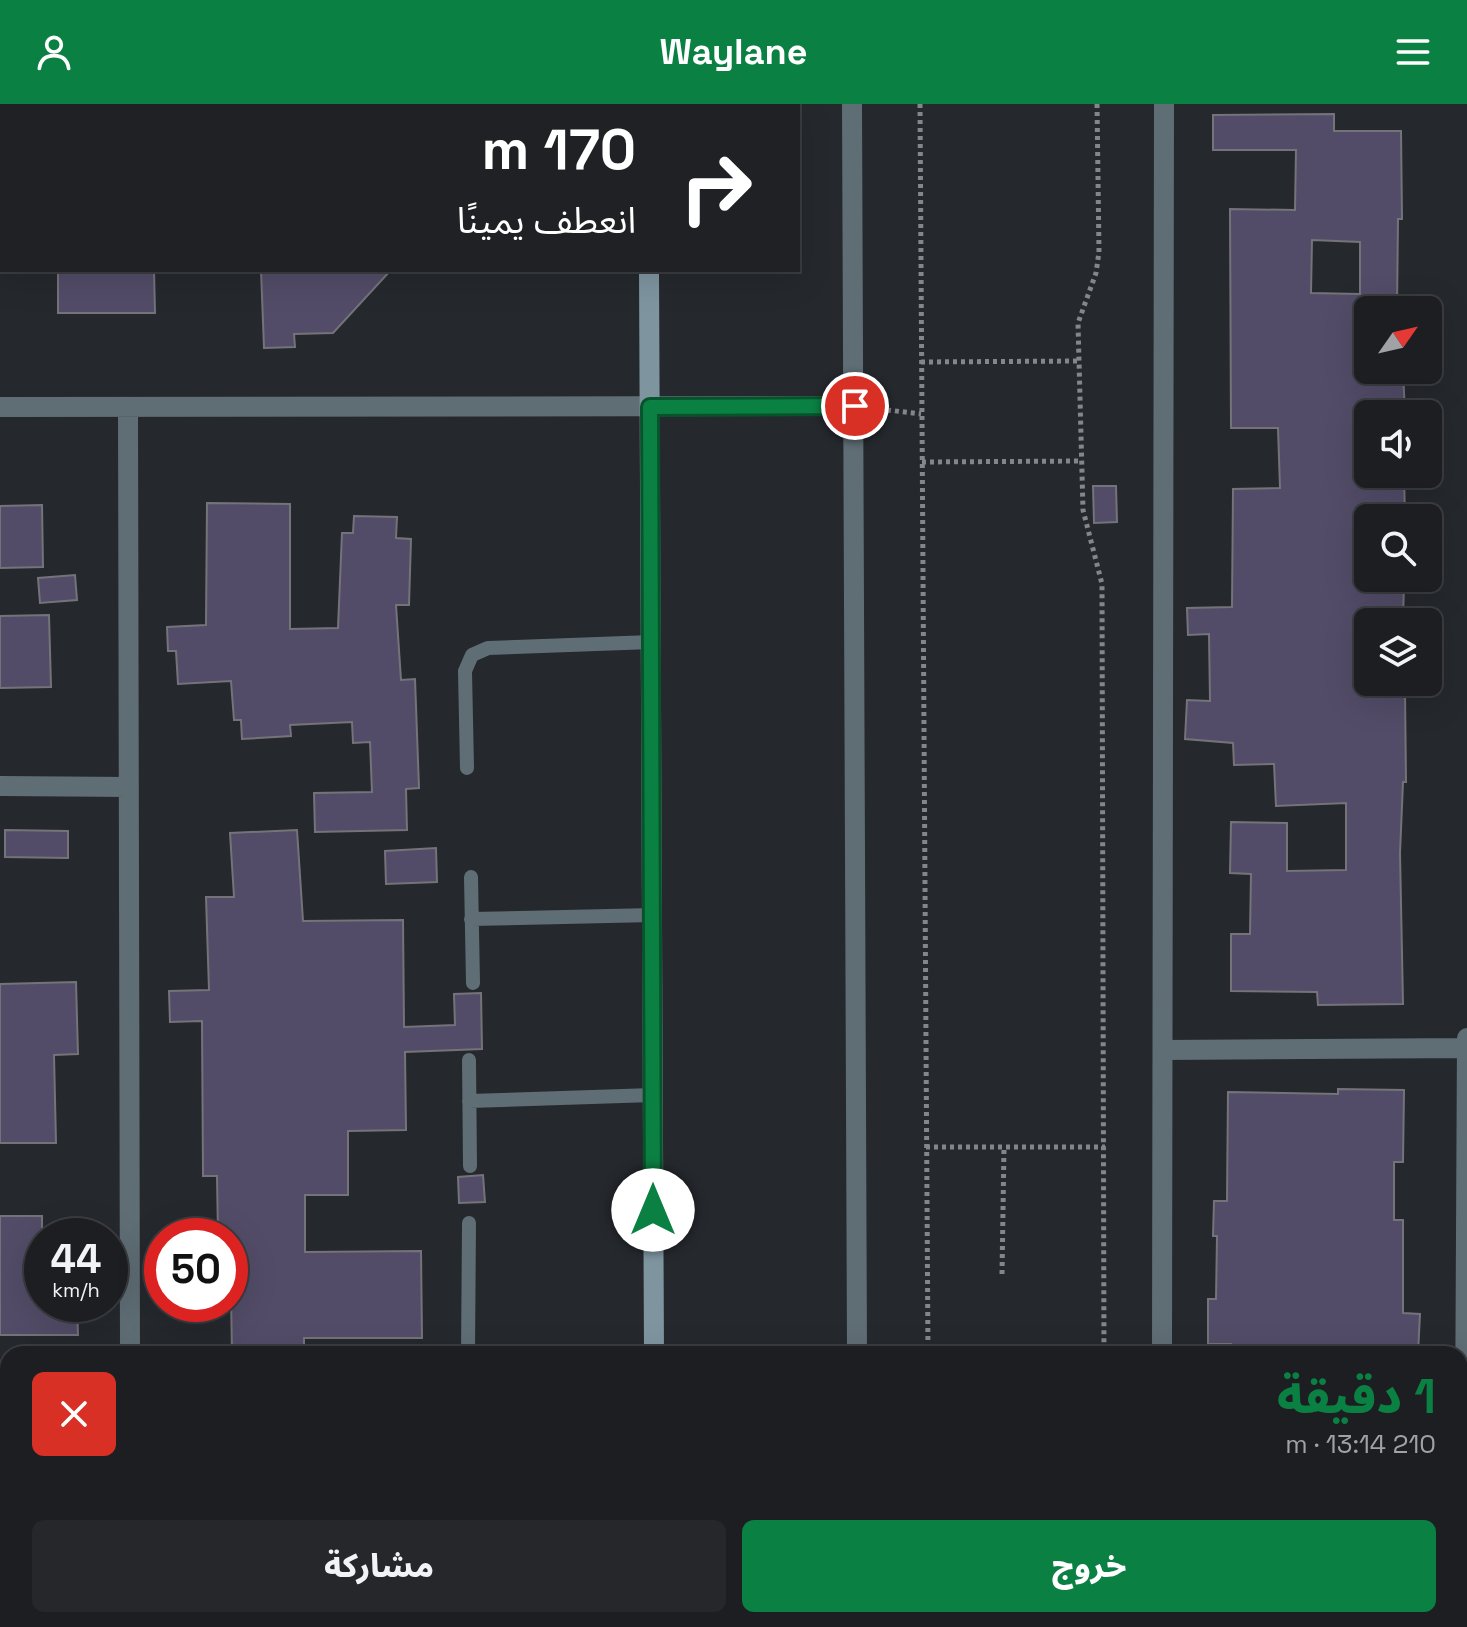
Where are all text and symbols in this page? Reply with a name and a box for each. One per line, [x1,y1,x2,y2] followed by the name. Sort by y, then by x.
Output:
[660,29,807,75] text: Waylane
[32,30,76,74] icon: person
[1391,30,1435,74] icon: menu
[482,114,636,185] text: 170 m
[664,136,768,240] icon: right
[457,198,636,244] text: انعطف يمينًا
[1354,296,1442,384] north arrow
[1354,296,1442,696] map controls
[821,372,889,440] pin
[833,384,877,428] icon: arrive
[1354,400,1442,488] button: sound
[1354,504,1442,592] button: search
[1354,608,1442,696] button: layers
[611,1168,695,1252] position arrow
[144,1218,248,1322] speed limit sign: 50
[51,1234,101,1285] text: 44
[52,1277,100,1303] text: km/h
[1277,1366,1436,1427] text: 1 دقيقة
[32,1372,116,1456] button: close
[1285,1427,1436,1461] text: 210 m · 13:14
[32,1520,726,1612] button: مشاركة
[742,1520,1436,1612] button: خروج

